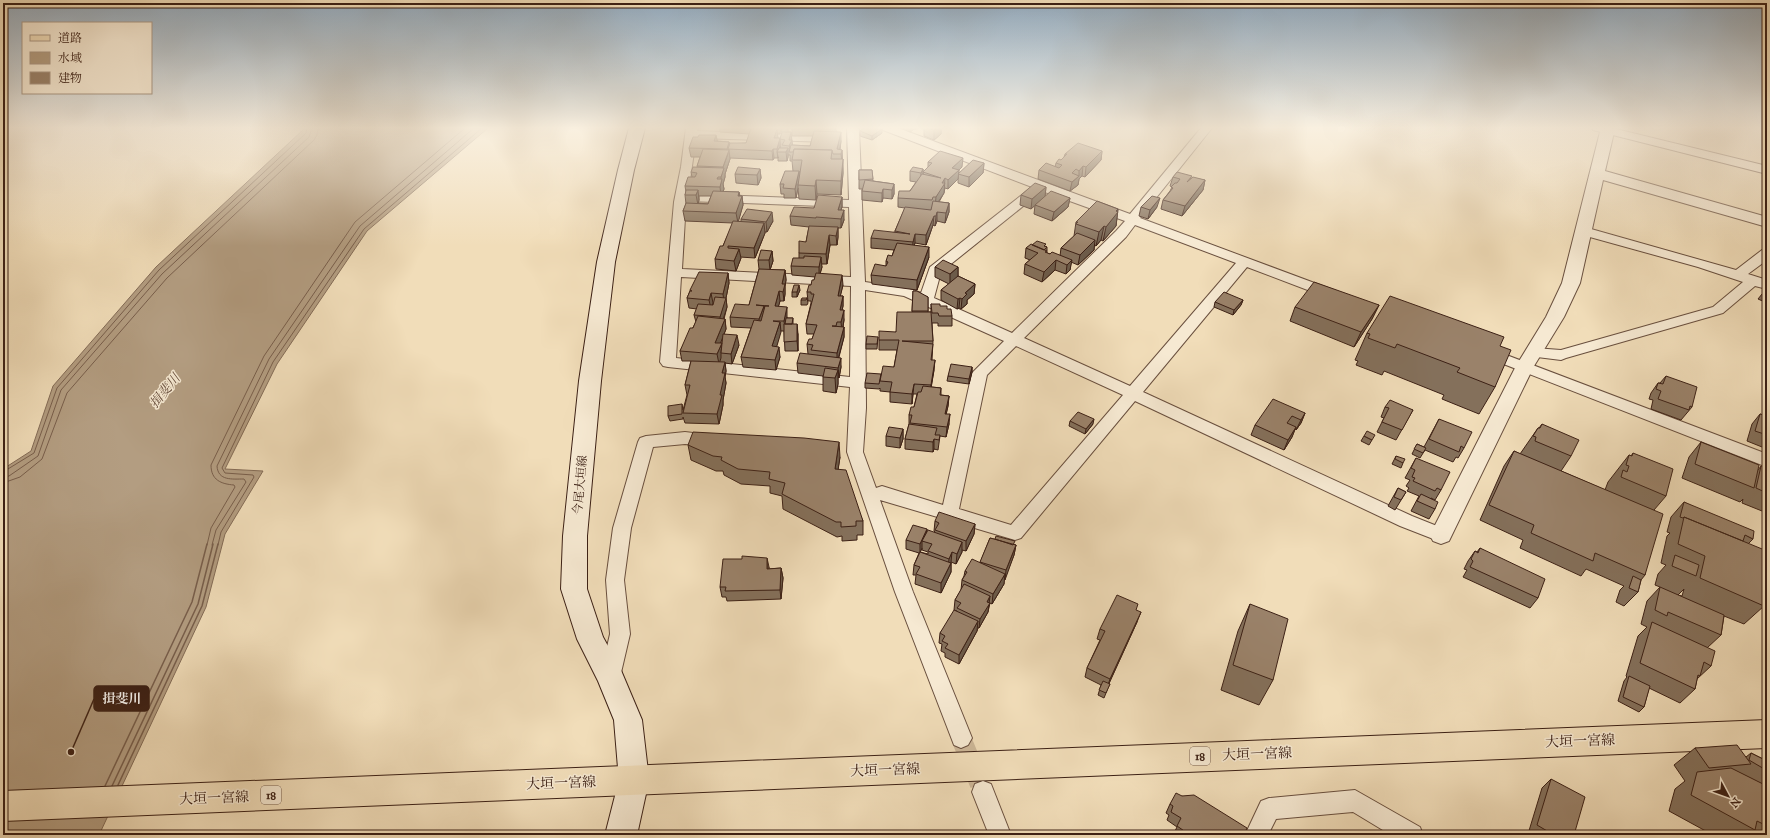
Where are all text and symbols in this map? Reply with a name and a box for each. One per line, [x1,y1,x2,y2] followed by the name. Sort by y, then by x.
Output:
[22,22,152,94] legend
[58,31,82,45] text: 道路
[58,51,82,65] text: 水域
[58,71,82,85] text: 建物
[147,369,185,411] water label: 揖斐川
[570,454,590,516] street label: 今尾大垣線
[94,686,149,711] callout: 揖斐川
[102,691,142,707] text: 揖斐川
[1545,731,1615,751] street label: 大垣一宮線
[1222,744,1292,764] street label: 大垣一宮線
[1190,747,1210,765] road number: 18
[850,760,920,780] street label: 大垣一宮線
[526,773,596,793] street label: 大垣一宮線
[1708,776,1748,816] north arrow
[261,786,281,804] road number: 18
[179,788,249,808] street label: 大垣一宮線
[1727,794,1743,811] text: N

